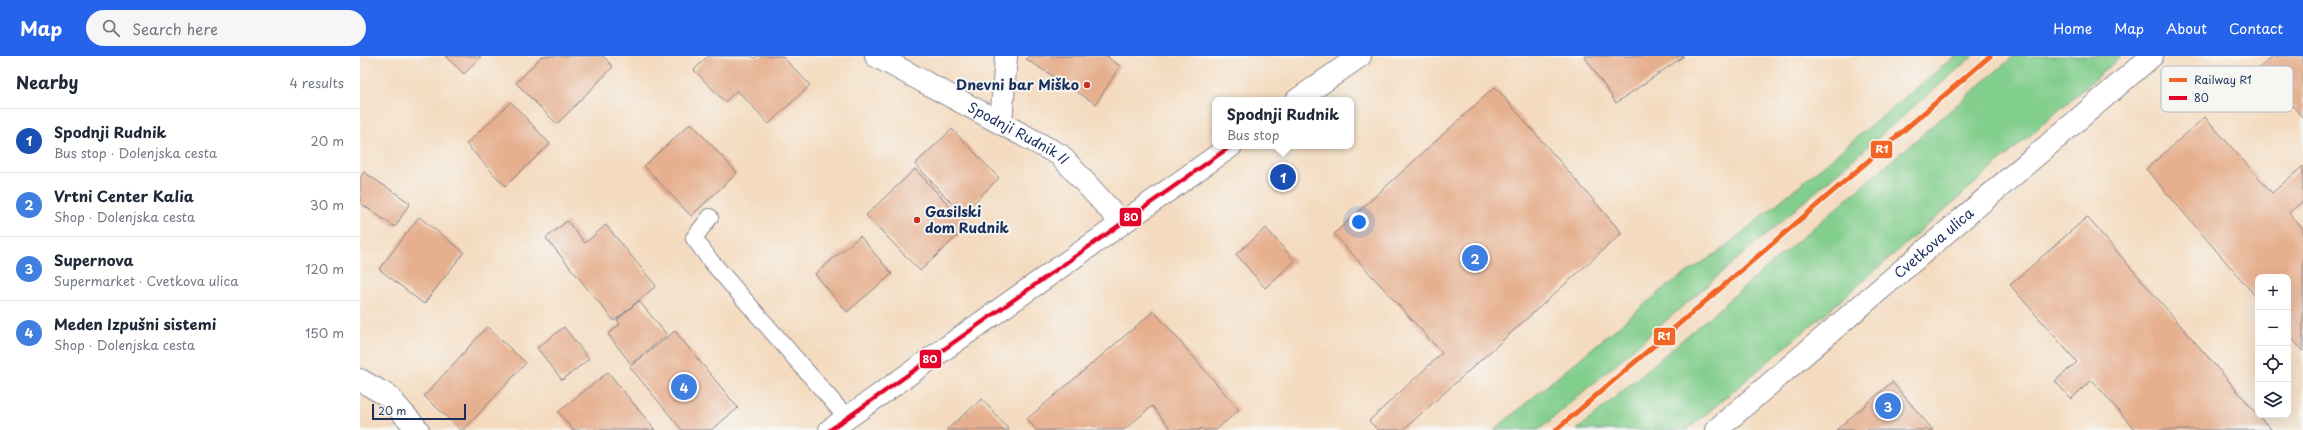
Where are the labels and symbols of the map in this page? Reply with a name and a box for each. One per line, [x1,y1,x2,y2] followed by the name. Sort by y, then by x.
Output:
[2161,66,2293,112] legend
[2194,71,2252,88] text: Railway R1
[956,74,1079,95] place label: Dnevni bar Miško
[1082,80,1092,90] marker: Dnevni bar Miško
[2194,89,2209,106] text: 80
[964,96,1075,169] street label: Spodnji Rudnik II
[1870,140,1893,159] line badge: R1
[1876,140,1888,157] text: R1
[1270,162,1296,192] pin: 1
[925,201,1010,238] place label: Gasilski dom Rudnik
[1889,202,1978,283] street label: Cvetkova ulica
[1119,207,1142,227] line badge: 80
[1123,208,1139,225] text: 80
[1349,212,1369,232] your location
[912,215,922,225] marker: Gasilski dom Rudnik
[1462,243,1488,273] pin: 2
[1653,327,1676,346] line badge: R1
[1658,327,1670,344] text: R1
[919,349,942,369] line badge: 80
[922,350,938,367] text: 80
[671,372,697,402] pin: 4
[1875,391,1901,421] pin: 3
[372,402,466,421] scale bar

